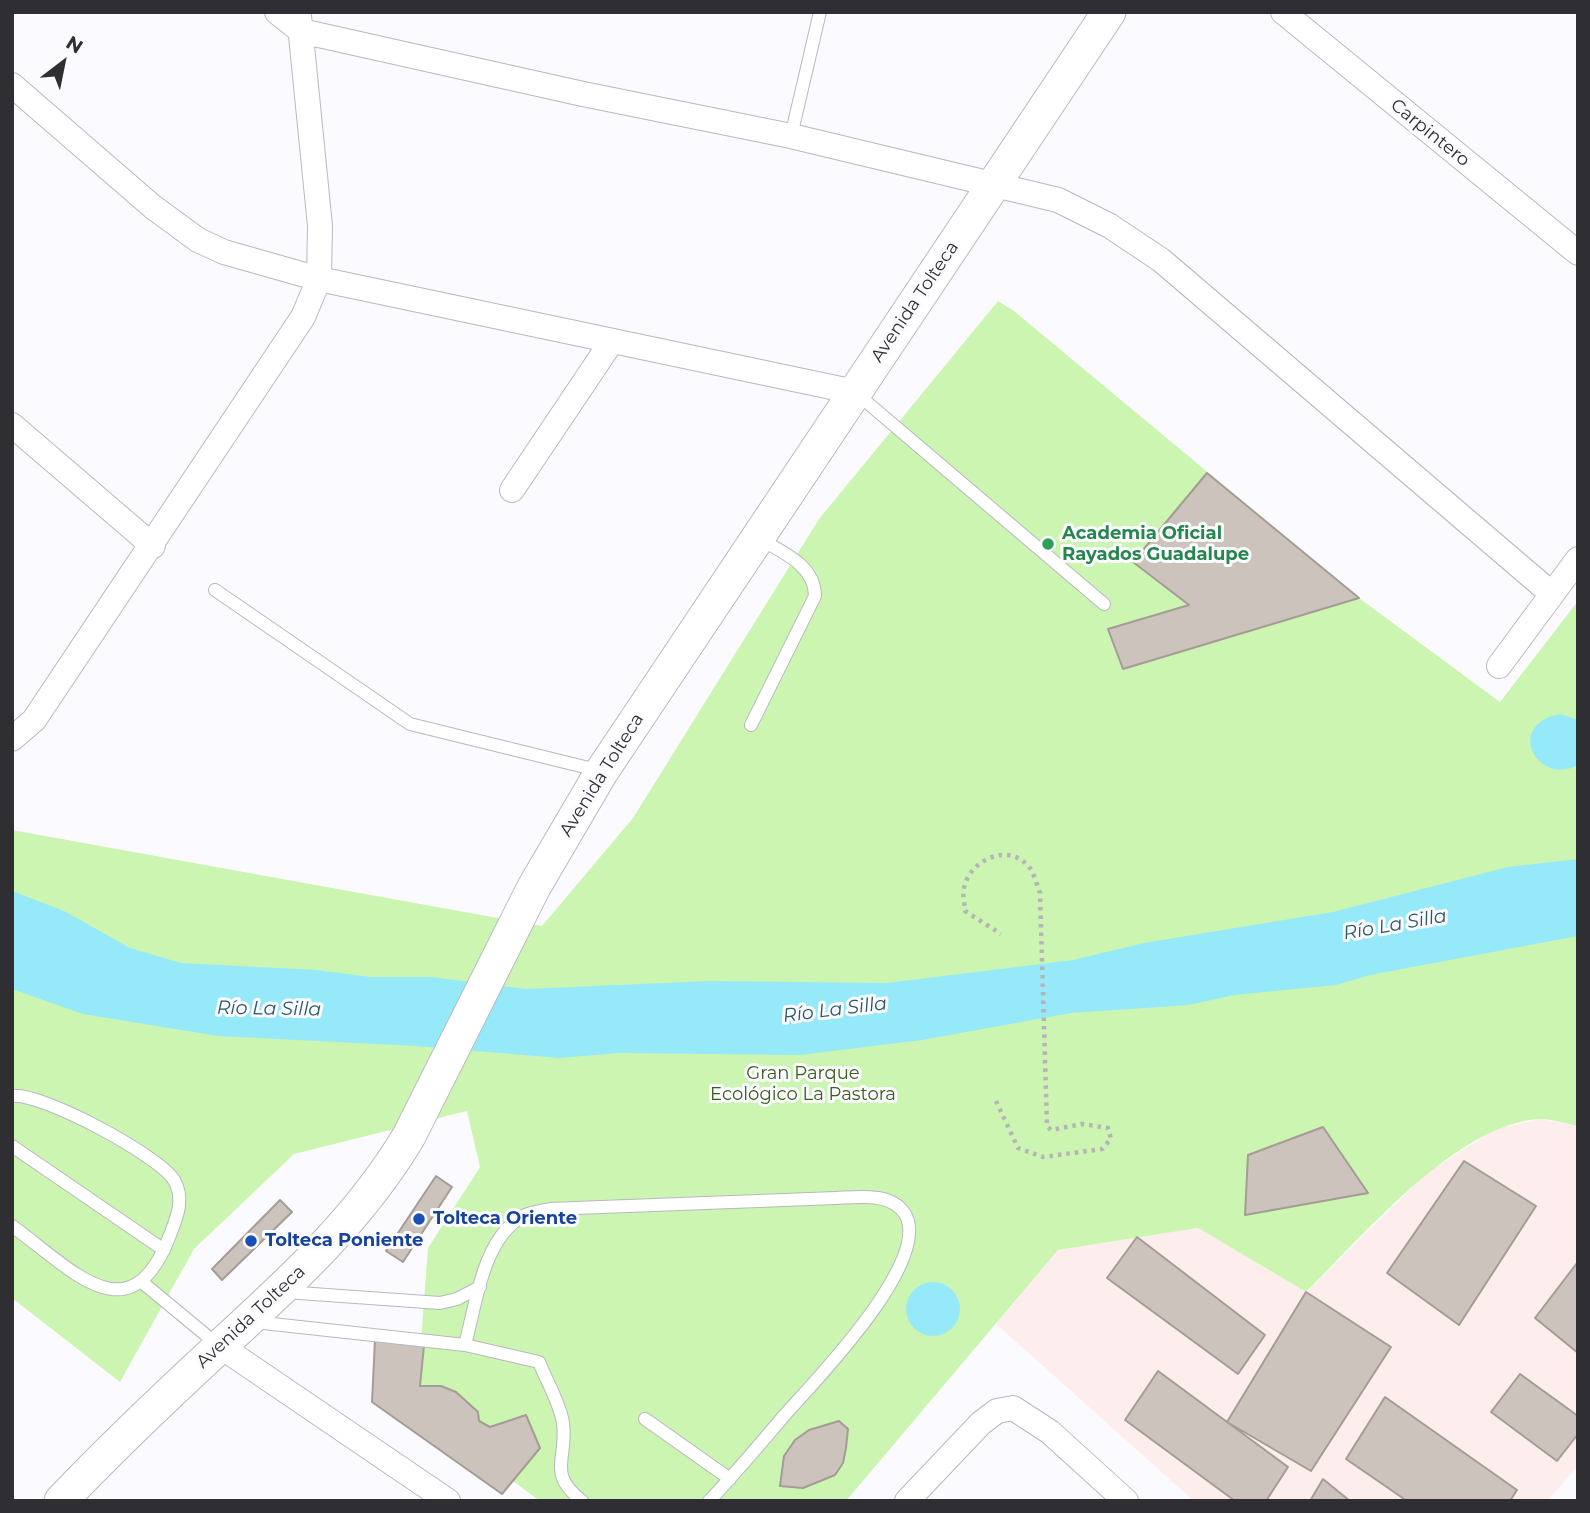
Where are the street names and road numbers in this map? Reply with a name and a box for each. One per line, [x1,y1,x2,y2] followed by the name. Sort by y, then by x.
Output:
[1386,95,1474,171] street label: Carpintero
[867,237,963,367] street label: Avenida Tolteca
[555,709,649,841] street label: Avenida Tolteca
[192,1261,310,1373] street label: Avenida Tolteca

